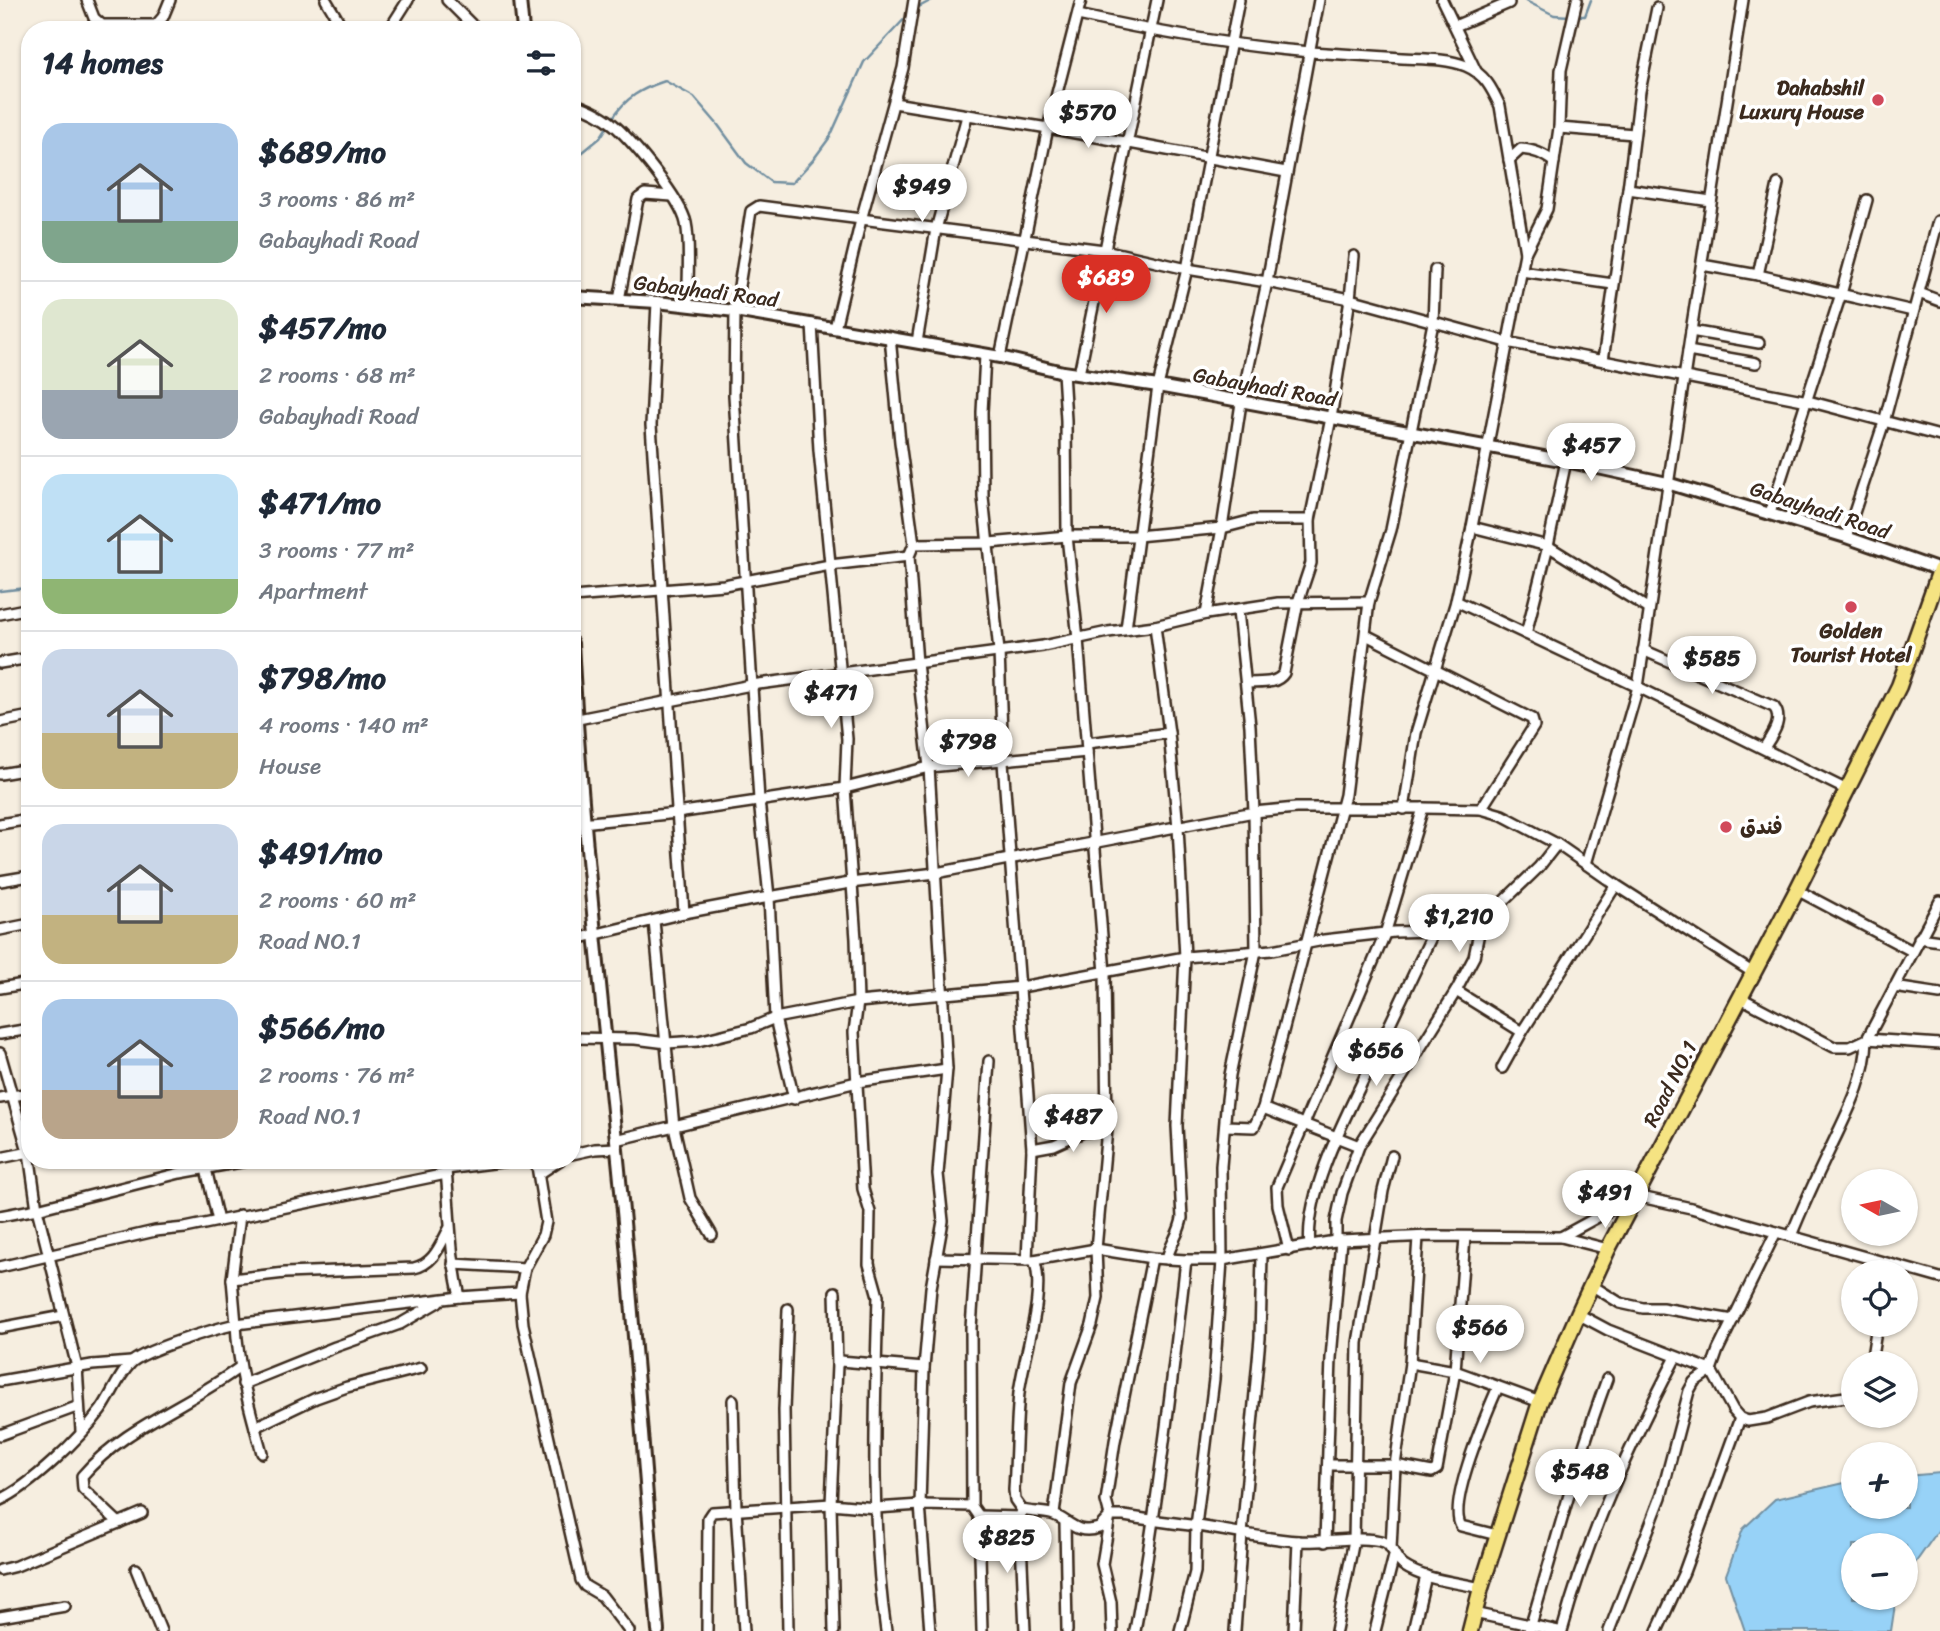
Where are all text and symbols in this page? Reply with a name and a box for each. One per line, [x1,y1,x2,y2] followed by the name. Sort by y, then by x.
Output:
[42,36,163,90] text: 14 homes
[522,44,560,82] icon: filters
[1739,69,1865,131] place label: Dahabshil Luxury House
[1047,90,1129,150] pin: $570
[1059,92,1117,133] text: $570
[1870,92,1886,108] marker: Dahabshil Luxury House
[259,125,386,179] text: $689/mo
[98,151,182,235] icon: home
[881,164,963,224] pin: $949
[893,166,951,207] text: $949
[259,179,415,220] text: 3 rooms · 86 m²
[259,220,418,261] text: Gabayhadi Road
[1065,256,1147,315] pin: $689
[1078,257,1134,298] text: $689
[631,263,782,319] street label: Gabayhadi Road
[259,301,387,355] text: $457/mo
[98,327,182,411] icon: home
[259,355,416,396] text: 2 rooms · 68 m²
[1190,356,1342,419] street label: Gabayhadi Road
[259,396,418,437] text: Gabayhadi Road
[1550,424,1632,483] pin: $457
[1562,425,1620,466] text: $457
[1745,469,1897,551] street label: Gabayhadi Road
[259,476,381,530] text: $471/mo
[98,502,182,586] icon: home
[259,530,415,571] text: 3 rooms · 77 m²
[259,571,368,612] text: Apartment
[1843,599,1859,615] marker: Golden Tourist Hotel
[1790,612,1913,674] place label: Golden Tourist Hotel
[1671,636,1753,696] pin: $585
[1683,638,1741,679] text: $585
[259,651,386,705] text: $798/mo
[790,670,872,730] pin: $471
[805,672,857,713] text: $471
[98,677,182,761] icon: home
[259,705,429,746] text: 4 rooms · 140 m²
[927,720,1009,779] pin: $798
[940,721,996,762] text: $798
[259,746,321,787] text: House
[1740,808,1782,846] place label: فندق
[1718,819,1734,835] marker: فندق
[259,826,382,880] text: $491/mo
[98,852,182,936] icon: home
[259,880,417,921] text: 2 rooms · 60 m²
[1402,894,1516,954] pin: $1,210
[1424,896,1494,937] text: $1,210
[259,921,361,962] text: Road NO.1
[259,1001,385,1055] text: $566/mo
[98,1027,182,1111] icon: home
[1335,1028,1417,1088] pin: $656
[1348,1030,1404,1071] text: $656
[1632,1034,1708,1134] street label: Road NO.1
[259,1055,415,1096] text: 2 rooms · 76 m²
[1032,1094,1114,1154] pin: $487
[259,1096,361,1137] text: Road NO.1
[1045,1096,1101,1137] text: $487
[1841,1169,1918,1246] north arrow
[1841,1169,1918,1610] map controls
[1564,1170,1646,1230] pin: $491
[1578,1172,1632,1213] text: $491
[1841,1260,1918,1337] button: locate
[1439,1306,1521,1365] pin: $566
[1452,1307,1508,1348] text: $566
[1841,1351,1918,1428] button: layers
[1841,1442,1918,1519] button: +
[1539,1450,1621,1509] pin: $548
[1551,1451,1609,1492] text: $548
[966,1516,1048,1575] pin: $825
[979,1517,1035,1558] text: $825
[1841,1533,1918,1610] button: −

